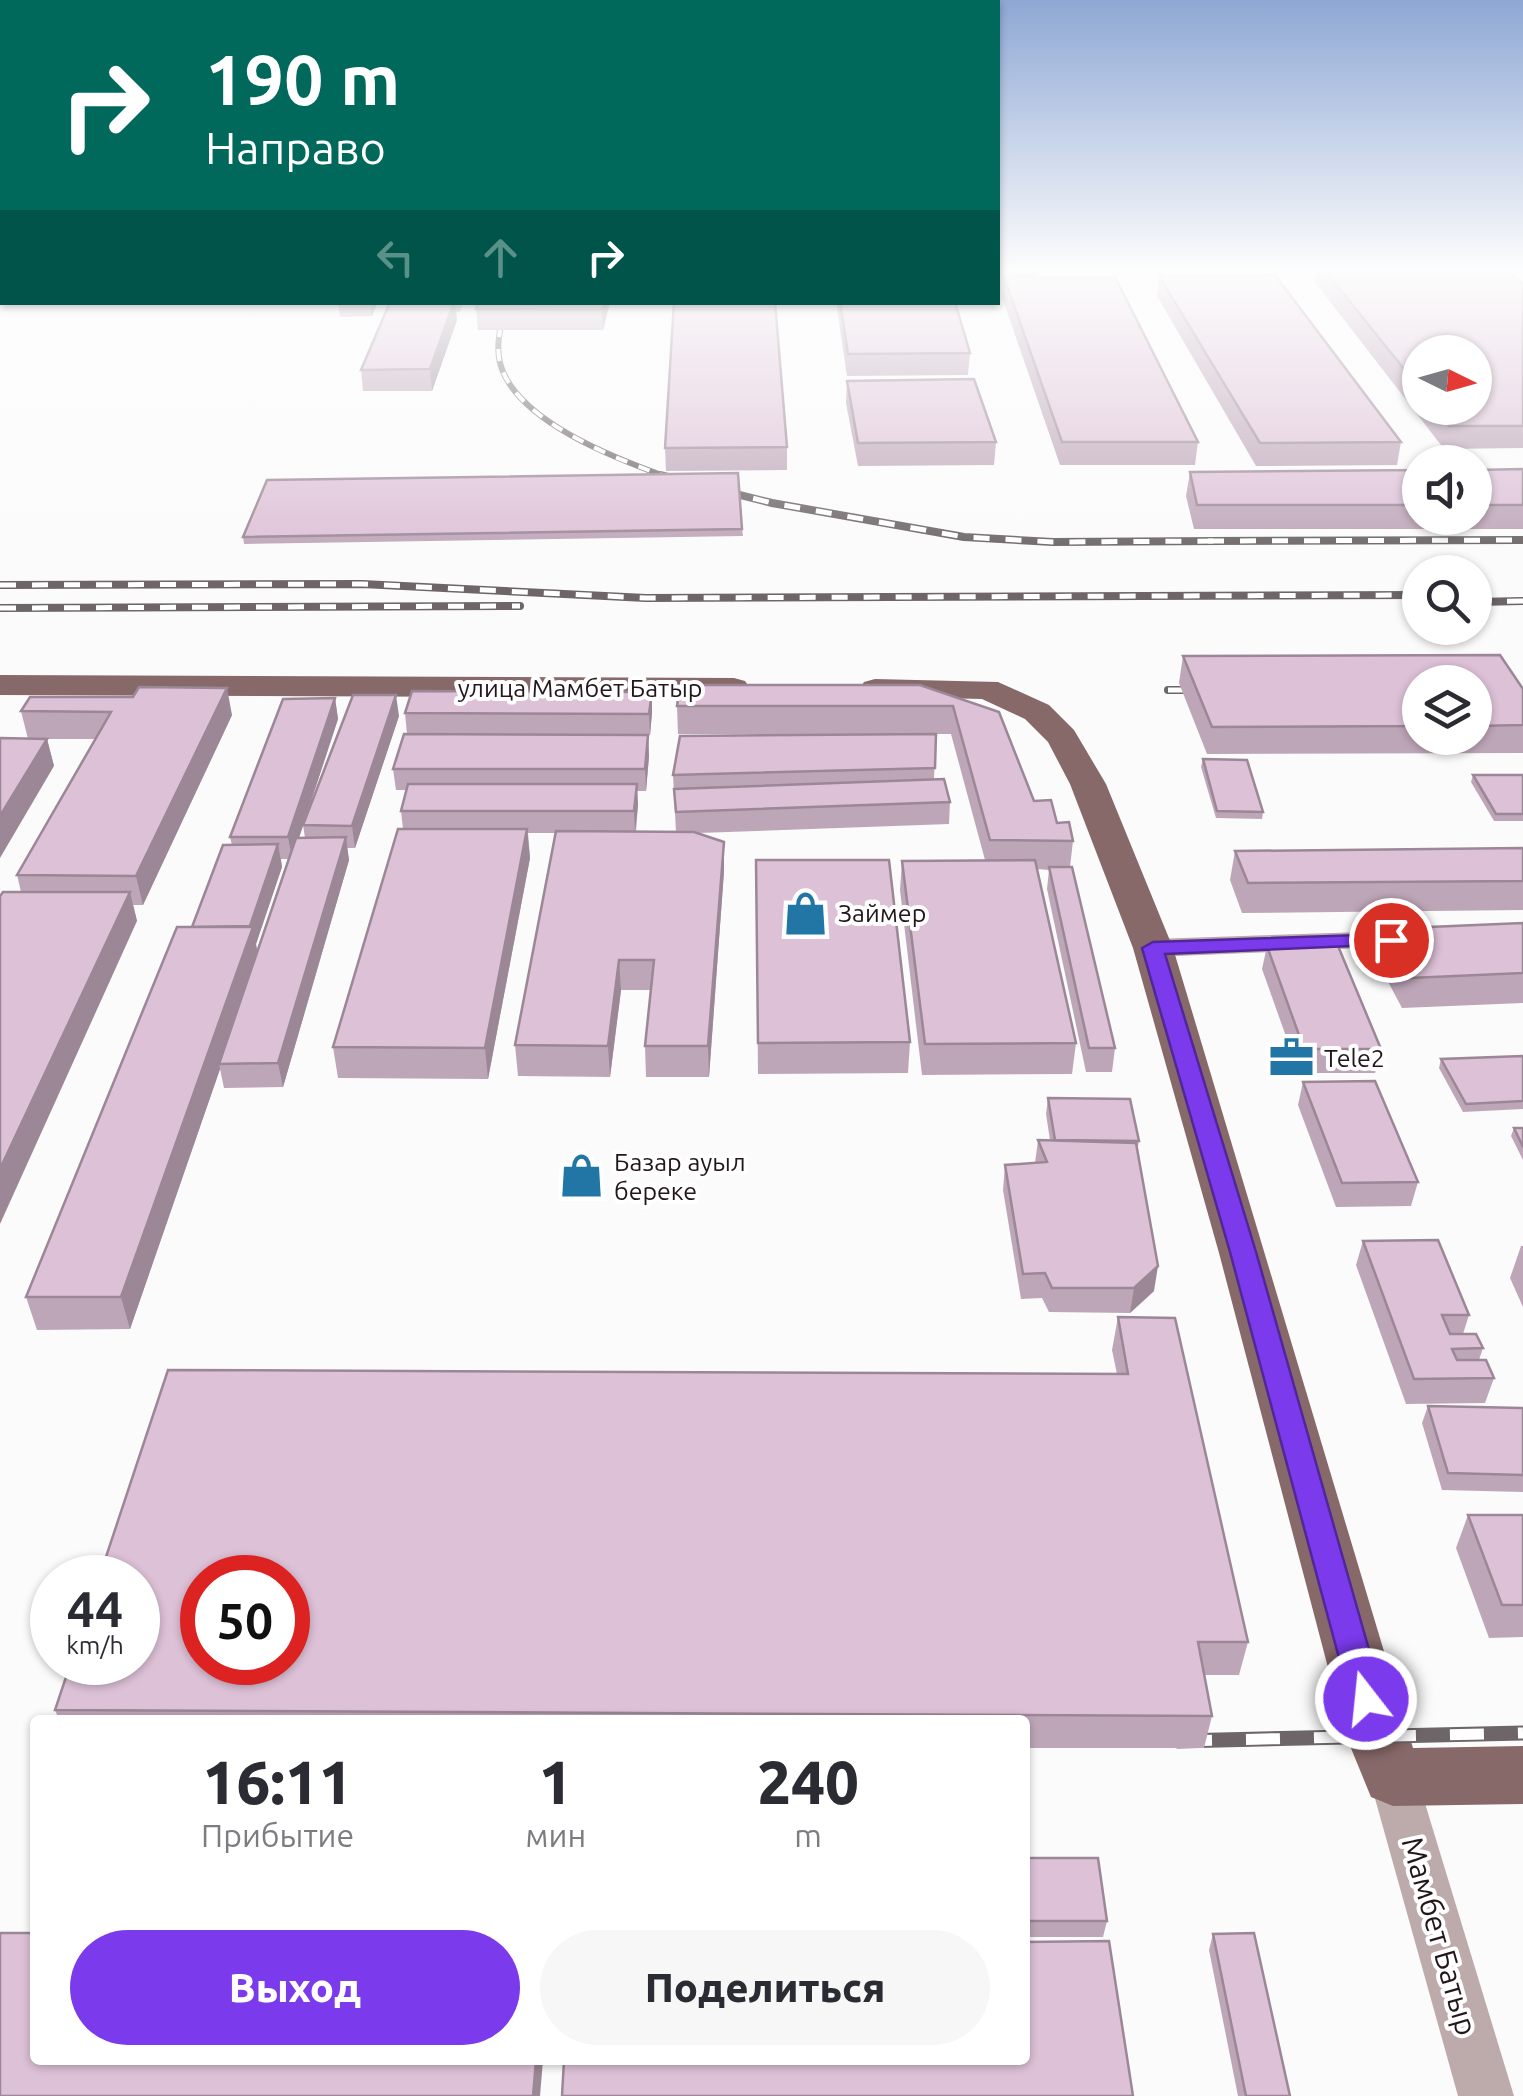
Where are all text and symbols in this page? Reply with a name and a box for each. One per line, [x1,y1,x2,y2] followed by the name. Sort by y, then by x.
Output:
[40,40,170,170] icon: right
[205,40,400,118] text: 190 m
[205,122,386,173] text: Направо
[368,230,423,285] icon: left
[473,230,528,285] icon: ahead
[578,230,633,285] icon: right
[1402,335,1492,425] north arrow
[1402,335,1492,755] map controls
[1402,445,1492,535] button: sound
[1402,555,1492,645] button: search
[1402,665,1492,755] button: layers
[458,674,702,702] street label: улица Мамбет Батыр
[781,889,829,937] shop icon: Займер
[1349,898,1434,983] pin
[838,899,926,927] place label: Займер
[1364,913,1419,968] icon: arrive
[1267,1034,1315,1082] office icon: Tele2
[1324,1044,1385,1072] place label: Tele2
[614,1148,746,1205] place label: Базар ауыл береке
[557,1152,605,1200] shop icon: Базар ауыл береке
[180,1555,310,1685] speed limit sign: 50
[67,1580,123,1636] text: 44
[66,1631,124,1659] text: km/h
[1314,1647,1418,1751] position arrow
[203,1748,353,1815] text: 16:11
[539,1748,573,1815] text: 1
[757,1748,859,1815] text: 240
[201,1817,354,1853] text: Прибытие
[525,1817,586,1853] text: мин
[794,1817,822,1853] text: m
[1395,1833,1485,2039] street label: Мамбет Батыр
[70,1930,520,2045] button: Выход
[540,1930,990,2045] button: Поделиться

